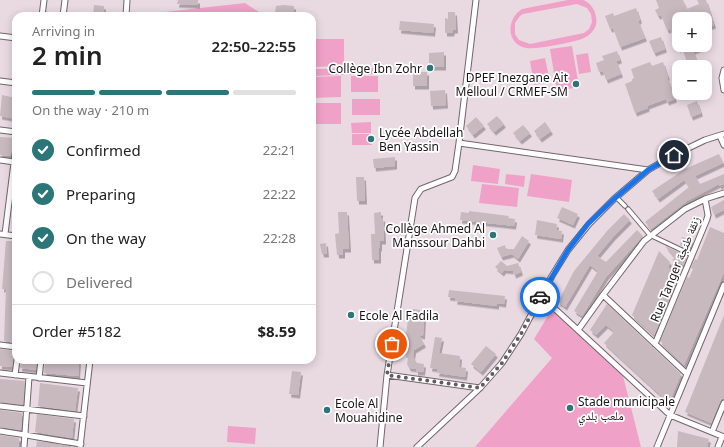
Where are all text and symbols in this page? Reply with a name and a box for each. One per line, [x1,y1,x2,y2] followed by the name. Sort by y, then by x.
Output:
[672,12,712,100] map controls
[672,12,712,52] button: +
[32,22,95,40] text: Arriving in
[212,36,296,56] text: 22:50–22:55
[32,37,103,73] text: 2 min
[328,60,422,77] place label: Collège Ibn Zohr
[672,60,712,100] button: −
[425,63,435,73] marker: Collège Ibn Zohr
[456,69,569,100] place label: DPEF Inezgane Ait Melloul / CRMEF-SM
[571,79,581,89] marker: DPEF Inezgane Ait Melloul / CRMEF-SM
[32,101,149,119] text: On the way · 210 m
[379,124,463,155] place label: Lycée Abdellah Ben Yassin
[366,134,376,144] marker: Lycée Abdellah Ben Yassin
[657,138,691,172] pin
[32,139,54,161] icon: check
[66,140,141,160] text: Confirmed
[263,141,296,159] text: 22:21
[663,144,685,166] icon: home
[32,183,54,205] icon: check
[66,184,136,204] text: Preparing
[263,185,296,203] text: 22:22
[646,213,704,324] street label: Rue Tanger زنقة طنجة
[386,220,485,251] place label: Collège Ahmed Al Manssour Dahbi
[32,227,54,249] icon: check
[66,228,146,248] text: On the way
[263,229,296,247] text: 22:28
[488,230,498,240] marker: Collège Ahmed Al Manssour Dahbi
[66,272,133,292] text: Delivered
[520,277,560,317] courier
[529,286,551,308] icon: car
[359,307,439,324] place label: Ecole Al Fadila
[346,310,356,320] marker: Ecole Al Fadila
[32,321,121,341] text: Order #5182
[257,321,296,341] text: $8.59
[375,327,409,361] pin
[381,333,403,355] icon: bag
[578,393,675,426] place label: Stade municipale ملعب بلدي
[335,395,403,426] place label: Ecole Al Mouahidine
[565,403,575,413] marker: Stade municipale ملعب بلدي
[322,405,332,415] marker: Ecole Al Mouahidine

